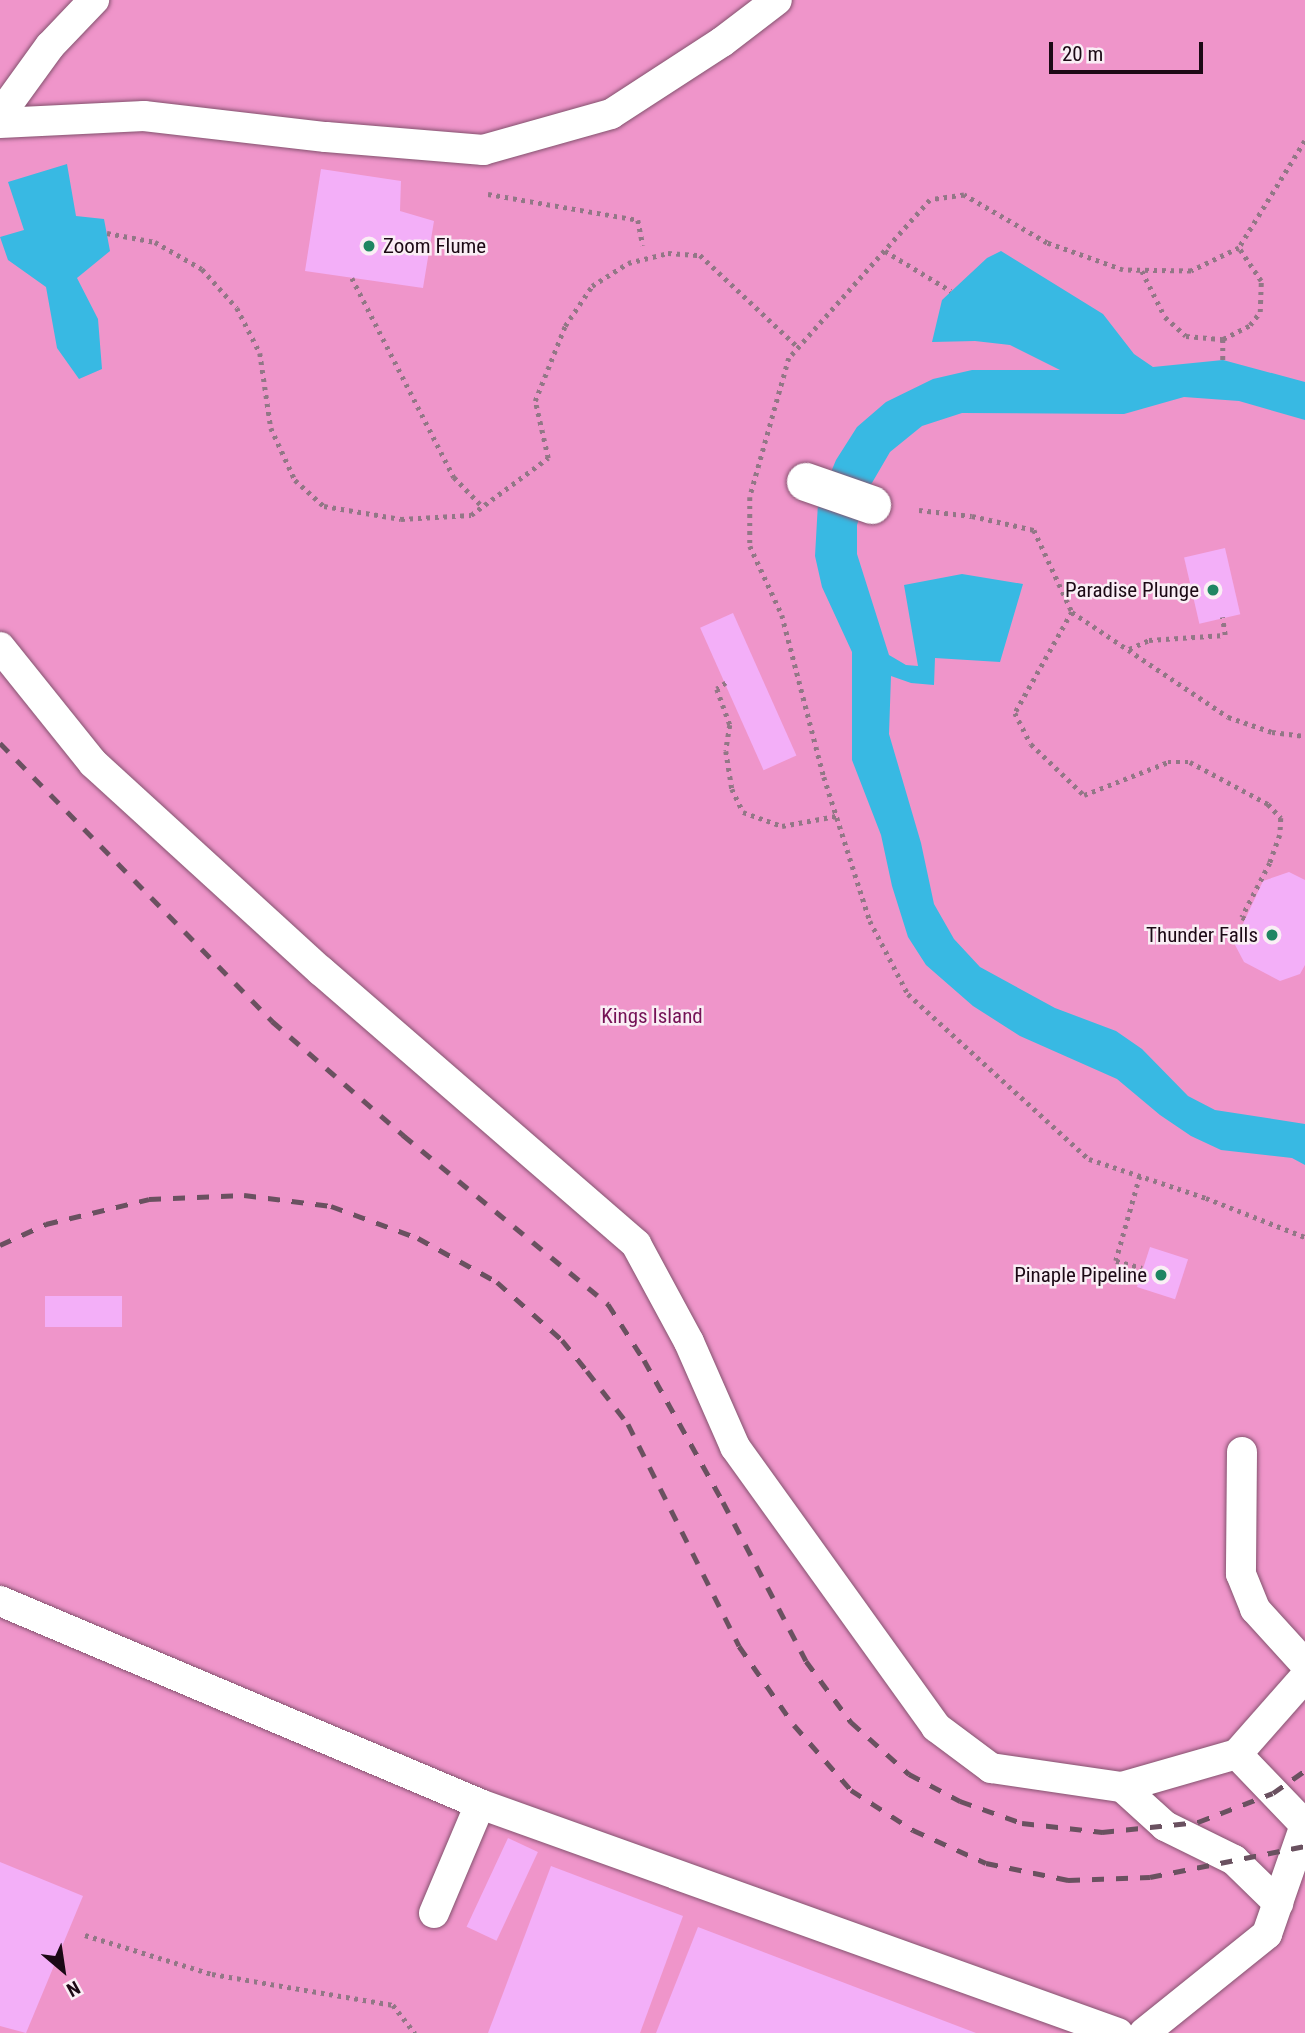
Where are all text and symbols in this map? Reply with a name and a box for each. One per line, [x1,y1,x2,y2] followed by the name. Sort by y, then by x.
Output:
[1053,28,1207,72] scale bar
[1062,42,1103,66] text: 20 m
[383,233,486,259] place label: Zoom Flume
[361,238,377,254] marker: Zoom Flume
[1065,577,1199,603] place label: Paradise Plunge
[1205,582,1221,598] marker: Paradise Plunge
[1146,922,1258,948] place label: Thunder Falls
[1264,927,1280,943] marker: Thunder Falls
[601,1003,703,1029] park label: Kings Island
[1014,1262,1147,1288] place label: Pinaple Pipeline
[1153,1267,1169,1283] marker: Pinaple Pipeline
[28,1935,98,2005] north arrow
[63,1976,84,2002] text: N

